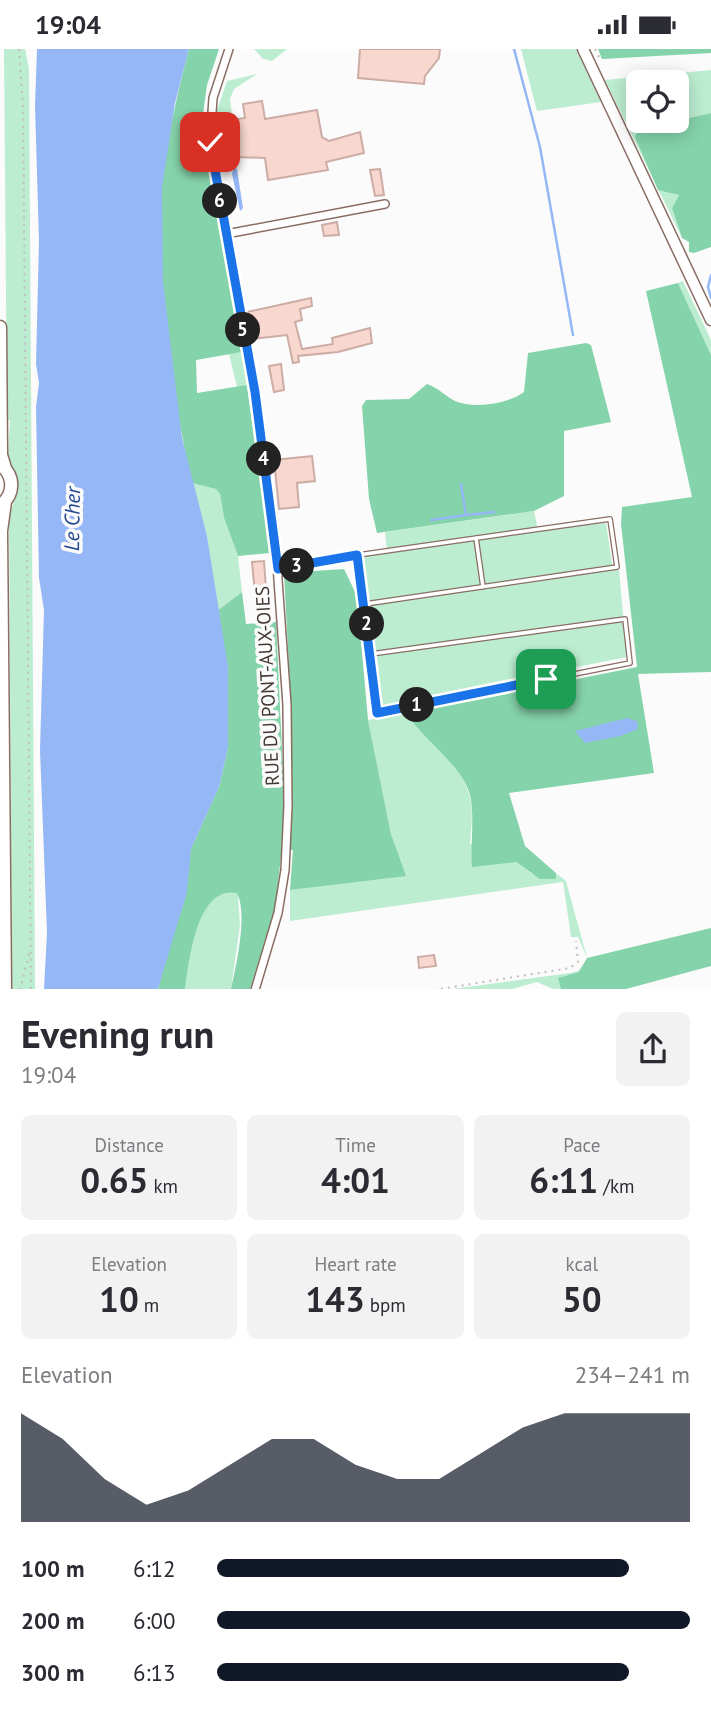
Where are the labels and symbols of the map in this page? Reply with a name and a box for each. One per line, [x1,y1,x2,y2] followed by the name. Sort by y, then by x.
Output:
[180,112,240,172] pin
[202,183,238,219] pin: 6
[226,313,260,347] pin: 5
[246,441,282,477] pin: 4
[58,485,86,551] water label: Le Cher
[280,549,314,583] pin: 3
[250,585,284,787] street label: RUE DU PONT-AUX-OIES
[350,607,384,641] pin: 2
[516,649,576,709] pin
[400,687,434,723] pin: 1

